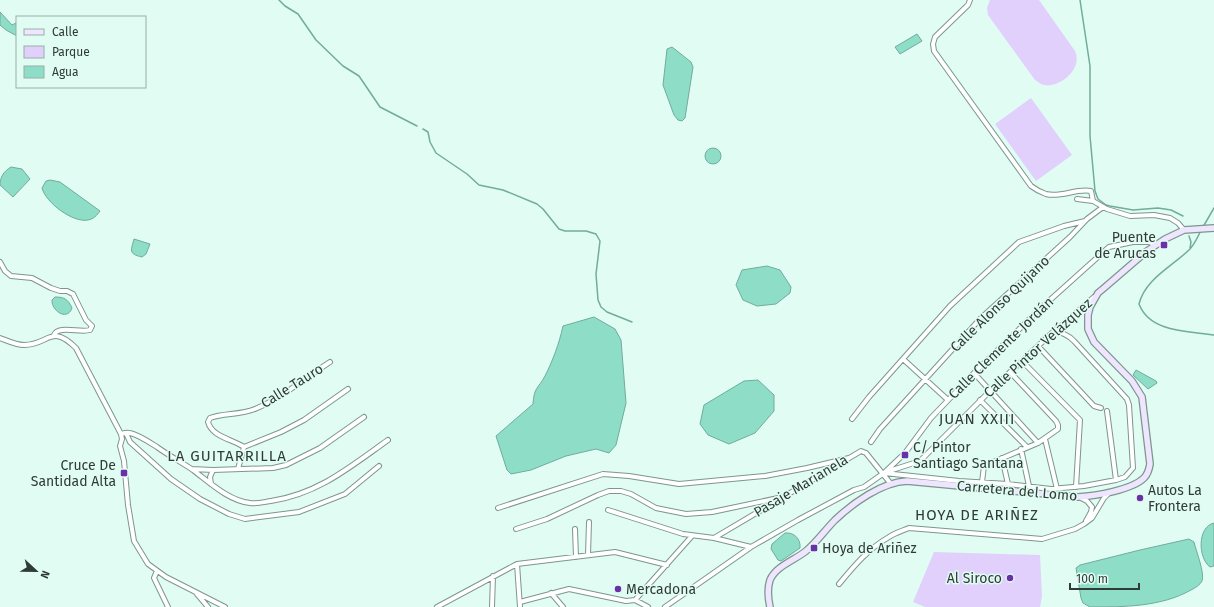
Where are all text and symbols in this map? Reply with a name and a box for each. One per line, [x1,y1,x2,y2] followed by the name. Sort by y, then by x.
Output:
[16,16,146,88] legend
[52,25,79,39] text: Calle
[52,45,90,59] text: Parque
[52,65,79,79] text: Agua
[1094,229,1156,262] place label: Puente de Arucas
[1159,240,1169,250] marker: Puente de Arucas
[947,252,1053,356] street label: Calle Alonso Quijano
[945,293,1057,403] street label: Calle Clemente Jordán
[980,295,1096,401] street label: Calle Pintor Velázquez
[258,360,326,412] street label: Calle Tauro
[939,410,1015,428] district label: JUAN XXIII
[913,439,1024,472] place label: C/ Pintor Santiago Santana
[167,447,287,465] district label: LA GUITARRILLA
[900,450,910,460] marker: C/ Pintor Santiago Santana
[751,451,851,521] street label: Pasaje Marianela
[31,457,116,490] place label: Cruce De Santidad Alta
[119,468,129,478] marker: Cruce De Santidad Alta
[956,477,1078,505] street label: Carretera del Lomo
[1148,482,1202,515] place label: Autos La Frontera
[1135,493,1145,503] marker: Autos La Frontera
[915,506,1039,524] district label: HOYA DE ARIÑEZ
[822,540,917,557] place label: Hoya de Ariñez
[809,543,819,553] marker: Hoya de Ariñez
[16,551,56,591] north arrow
[1070,565,1139,591] scale bar
[37,569,52,580] text: N
[947,570,1002,587] place label: Al Siroco
[1076,572,1108,586] text: 100 m
[1005,573,1015,583] marker: Al Siroco
[626,581,696,598] place label: Mercadona
[613,584,623,594] marker: Mercadona

